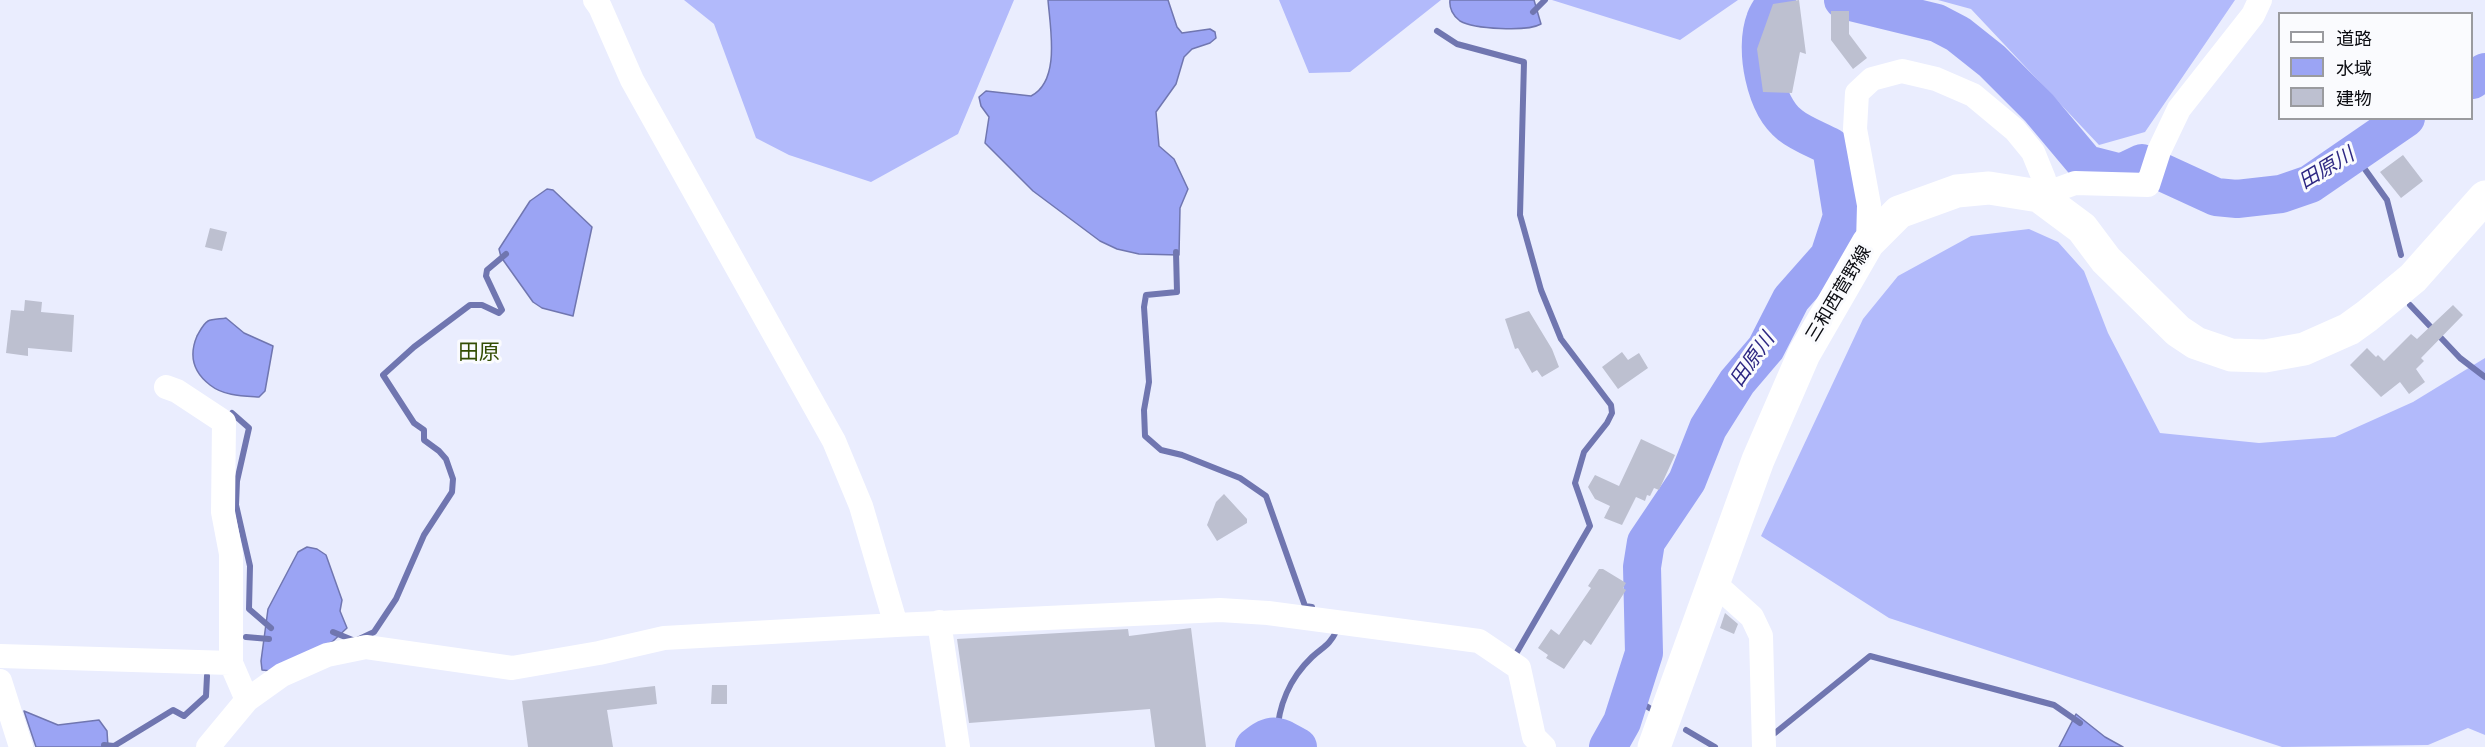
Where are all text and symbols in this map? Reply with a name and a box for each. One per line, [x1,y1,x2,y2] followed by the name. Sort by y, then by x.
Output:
[2278,12,2473,120] legend
[2336,27,2372,50] text: 道路
[2336,57,2372,80] text: 水域
[2336,87,2372,110] text: 建物
[2295,143,2359,195] water label: 田原川
[1802,242,1876,346] street label: 三和西菅野線
[1726,329,1780,391] water label: 田原川
[458,340,500,366] district label: 田原

